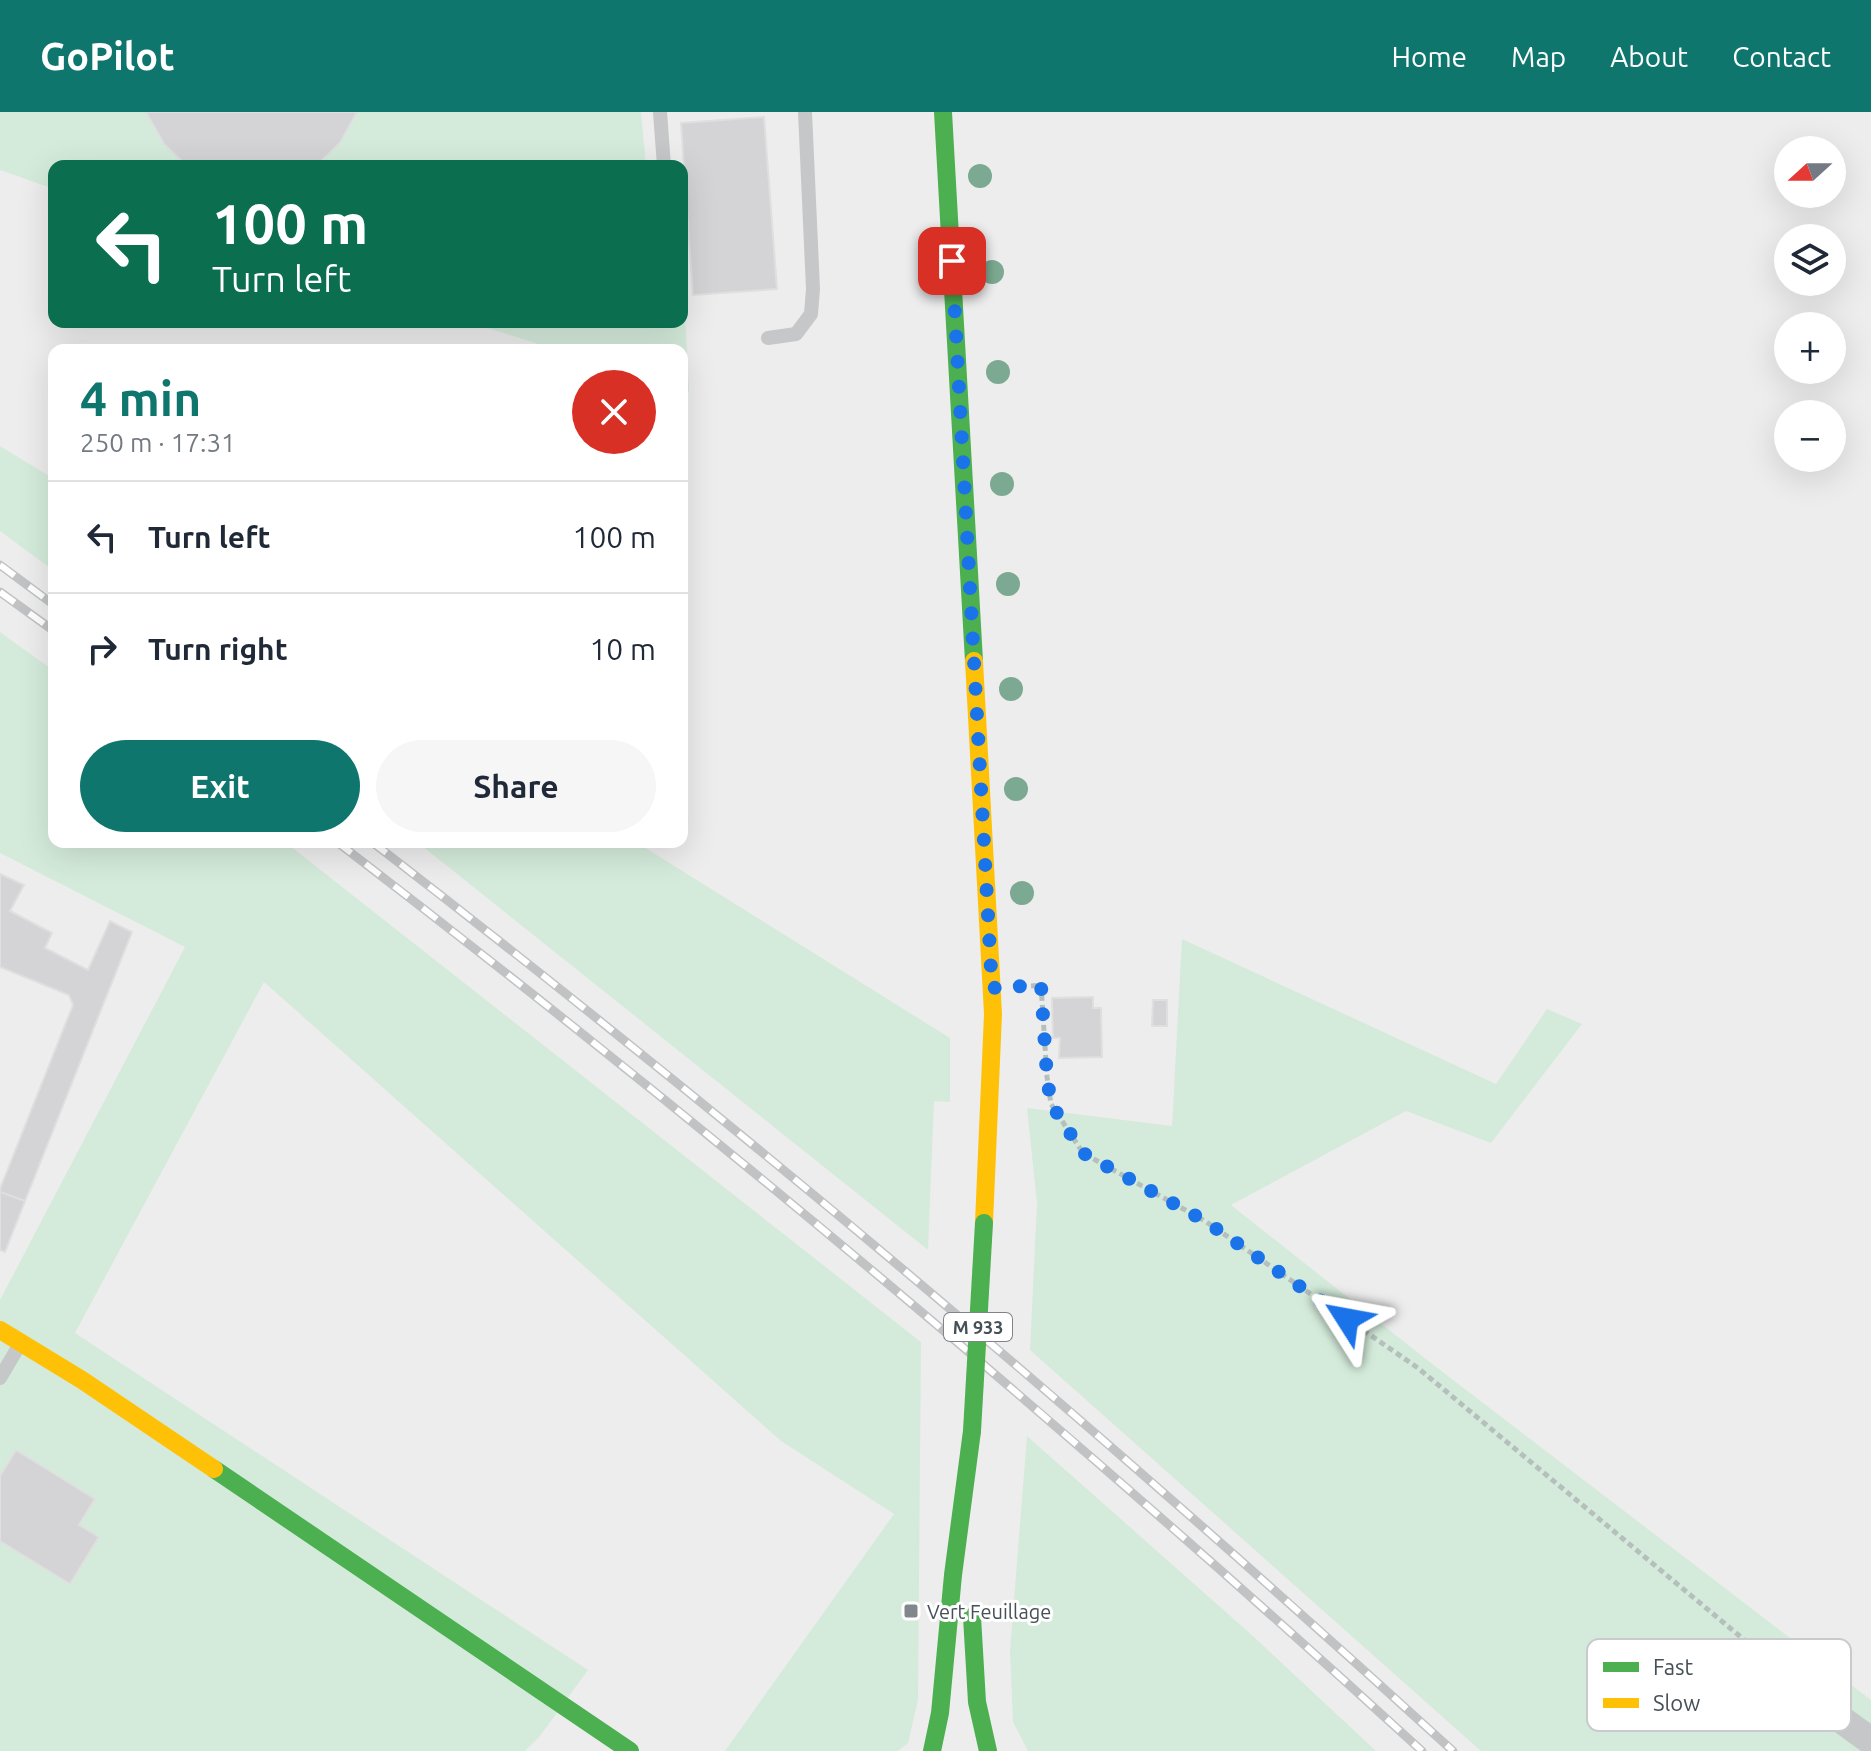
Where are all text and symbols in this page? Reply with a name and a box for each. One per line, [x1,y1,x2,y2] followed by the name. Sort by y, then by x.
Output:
[40,35,175,77] text: GoPilot
[1392,41,1467,72] text: Home
[1511,41,1566,72] text: Map
[1610,41,1688,72] text: About
[1732,41,1831,72] text: Contact
[1774,136,1846,208] north arrow
[1774,136,1846,472] map controls
[80,192,184,296] icon: left
[212,192,368,255] text: 100 m
[1774,224,1846,296] button: layers
[918,227,986,295] pin
[930,239,974,283] icon: arrive
[212,258,351,299] text: Turn left
[1774,312,1846,384] button: +
[572,370,656,454] button: close
[80,371,201,425] text: 4 min
[1774,400,1846,472] button: −
[80,428,236,457] text: 250 m · 17:31
[80,515,124,559] icon: left
[148,520,270,554] text: Turn left
[572,520,656,554] text: 100 m
[80,627,124,671] icon: right
[148,632,288,666] text: Turn right
[589,632,656,666] text: 10 m
[80,740,360,832] button: Exit
[376,740,656,832] button: Share
[1305,1277,1389,1361] position arrow
[944,1313,1012,1341] road number: M 933
[927,1600,1051,1623] place label: Vert Feuillage
[902,1602,920,1620] marker: Vert Feuillage
[1587,1639,1851,1731] legend
[1653,1654,1694,1679] text: Fast
[1653,1690,1700,1715] text: Slow

